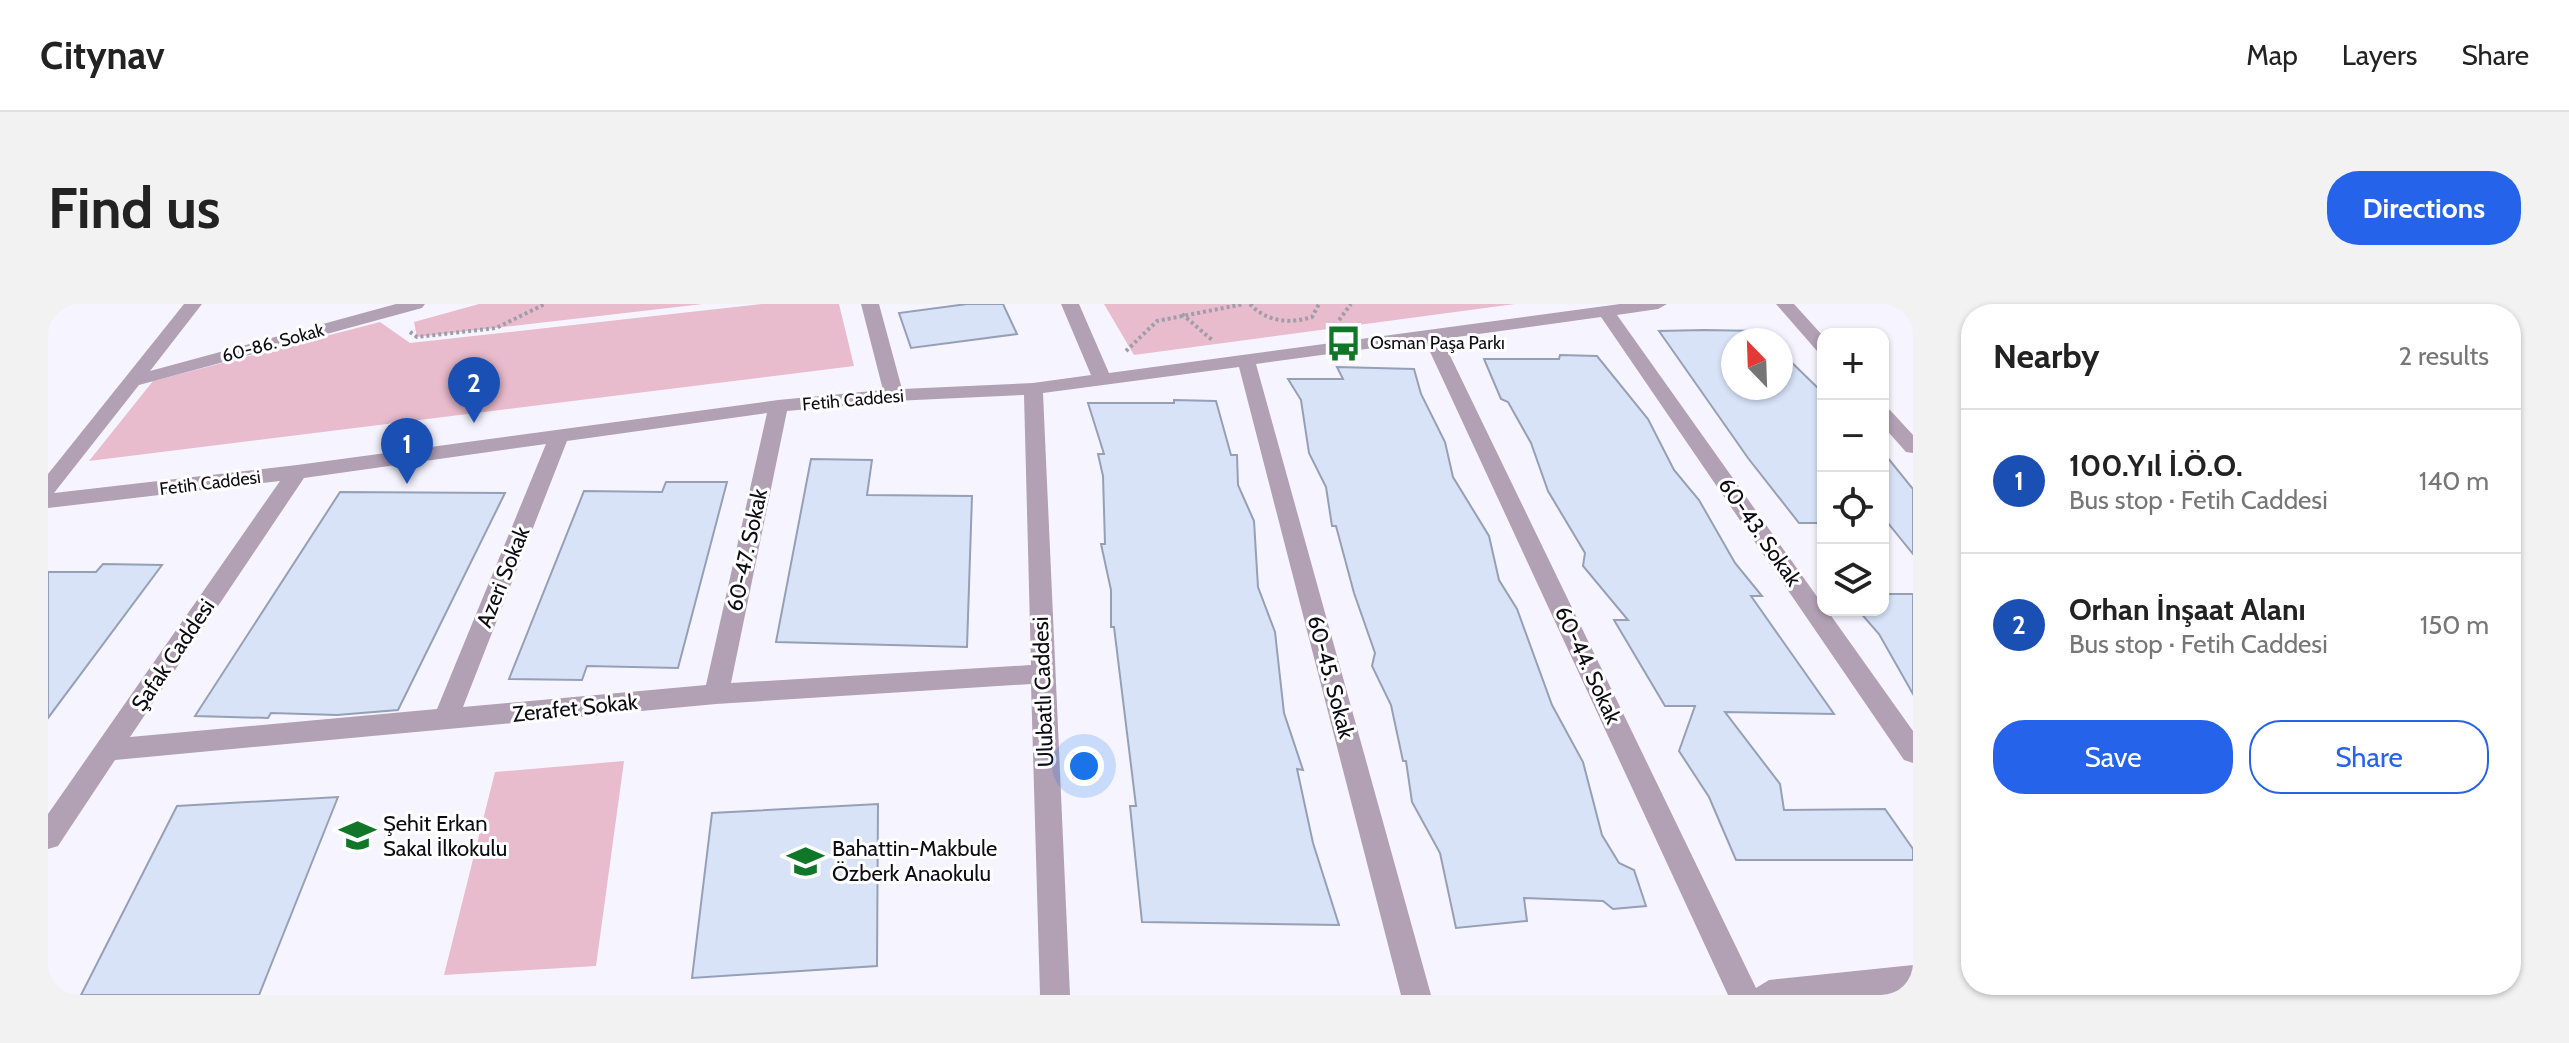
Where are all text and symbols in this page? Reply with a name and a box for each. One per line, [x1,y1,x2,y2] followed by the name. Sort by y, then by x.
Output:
[40,32,165,79] text: Citynav
[2246,38,2298,72] text: Map
[2342,38,2417,72] text: Layers
[2461,38,2529,72] text: Share
[2327,171,2521,245] button: Directions
[48,174,221,242] text: Find us
[220,319,327,367] street label: 60-86. Sokak
[1325,324,1363,362] bus stop icon: Osman Paşa Parkı
[1721,328,1793,400] north arrow
[1817,328,1889,616] map controls
[1817,328,1889,400] button: +
[1370,332,1505,354] place label: Osman Paşa Parkı
[1993,335,2100,377] text: Nearby
[2398,340,2489,372] text: 2 results
[448,357,500,423] pin: 2
[801,385,905,415] street label: Fetih Caddesi
[1817,400,1889,472] button: −
[381,418,433,484] pin: 1
[2069,447,2243,484] text: 100.Yıl İ.Ö.O.
[2014,465,2024,497] text: 1
[2419,465,2489,497] text: 140 m
[158,466,262,500] street label: Fetih Caddesi
[1713,472,1807,592] street label: 60-43. Sokak
[1817,472,1889,544] button: locate
[2069,484,2328,516] text: Bus stop · Fetih Caddesi
[721,486,773,614] street label: 60-47. Sokak
[471,522,536,631] street label: Azeri Sokak
[1817,544,1889,616] button: layers
[2069,591,2306,628] text: Orhan İnşaat Alanı
[126,594,220,716] street label: Şafak Caddesi
[1549,602,1627,728] street label: 60-44. Sokak
[2012,609,2026,641] text: 2
[2420,609,2489,641] text: 150 m
[1302,612,1360,742] street label: 60-45. Sokak
[1027,616,1059,768] street label: Ulubatlı Caddesi
[2069,628,2328,660] text: Bus stop · Fetih Caddesi
[511,688,639,728] street label: Zerafet Sokak
[1993,720,2233,794] button: Save
[2249,720,2489,794] button: Share
[1064,746,1104,786] your location
[383,810,507,862] place label: Şehit Erkan Sakal İlkokulu
[338,817,376,855] school or university icon: Şehit Erkan Sakal İlkokulu
[832,835,997,887] place label: Bahattin-Makbule Özberk Anaokulu
[787,842,825,880] school or university icon: Bahattin-Makbule Özberk Anaokulu

